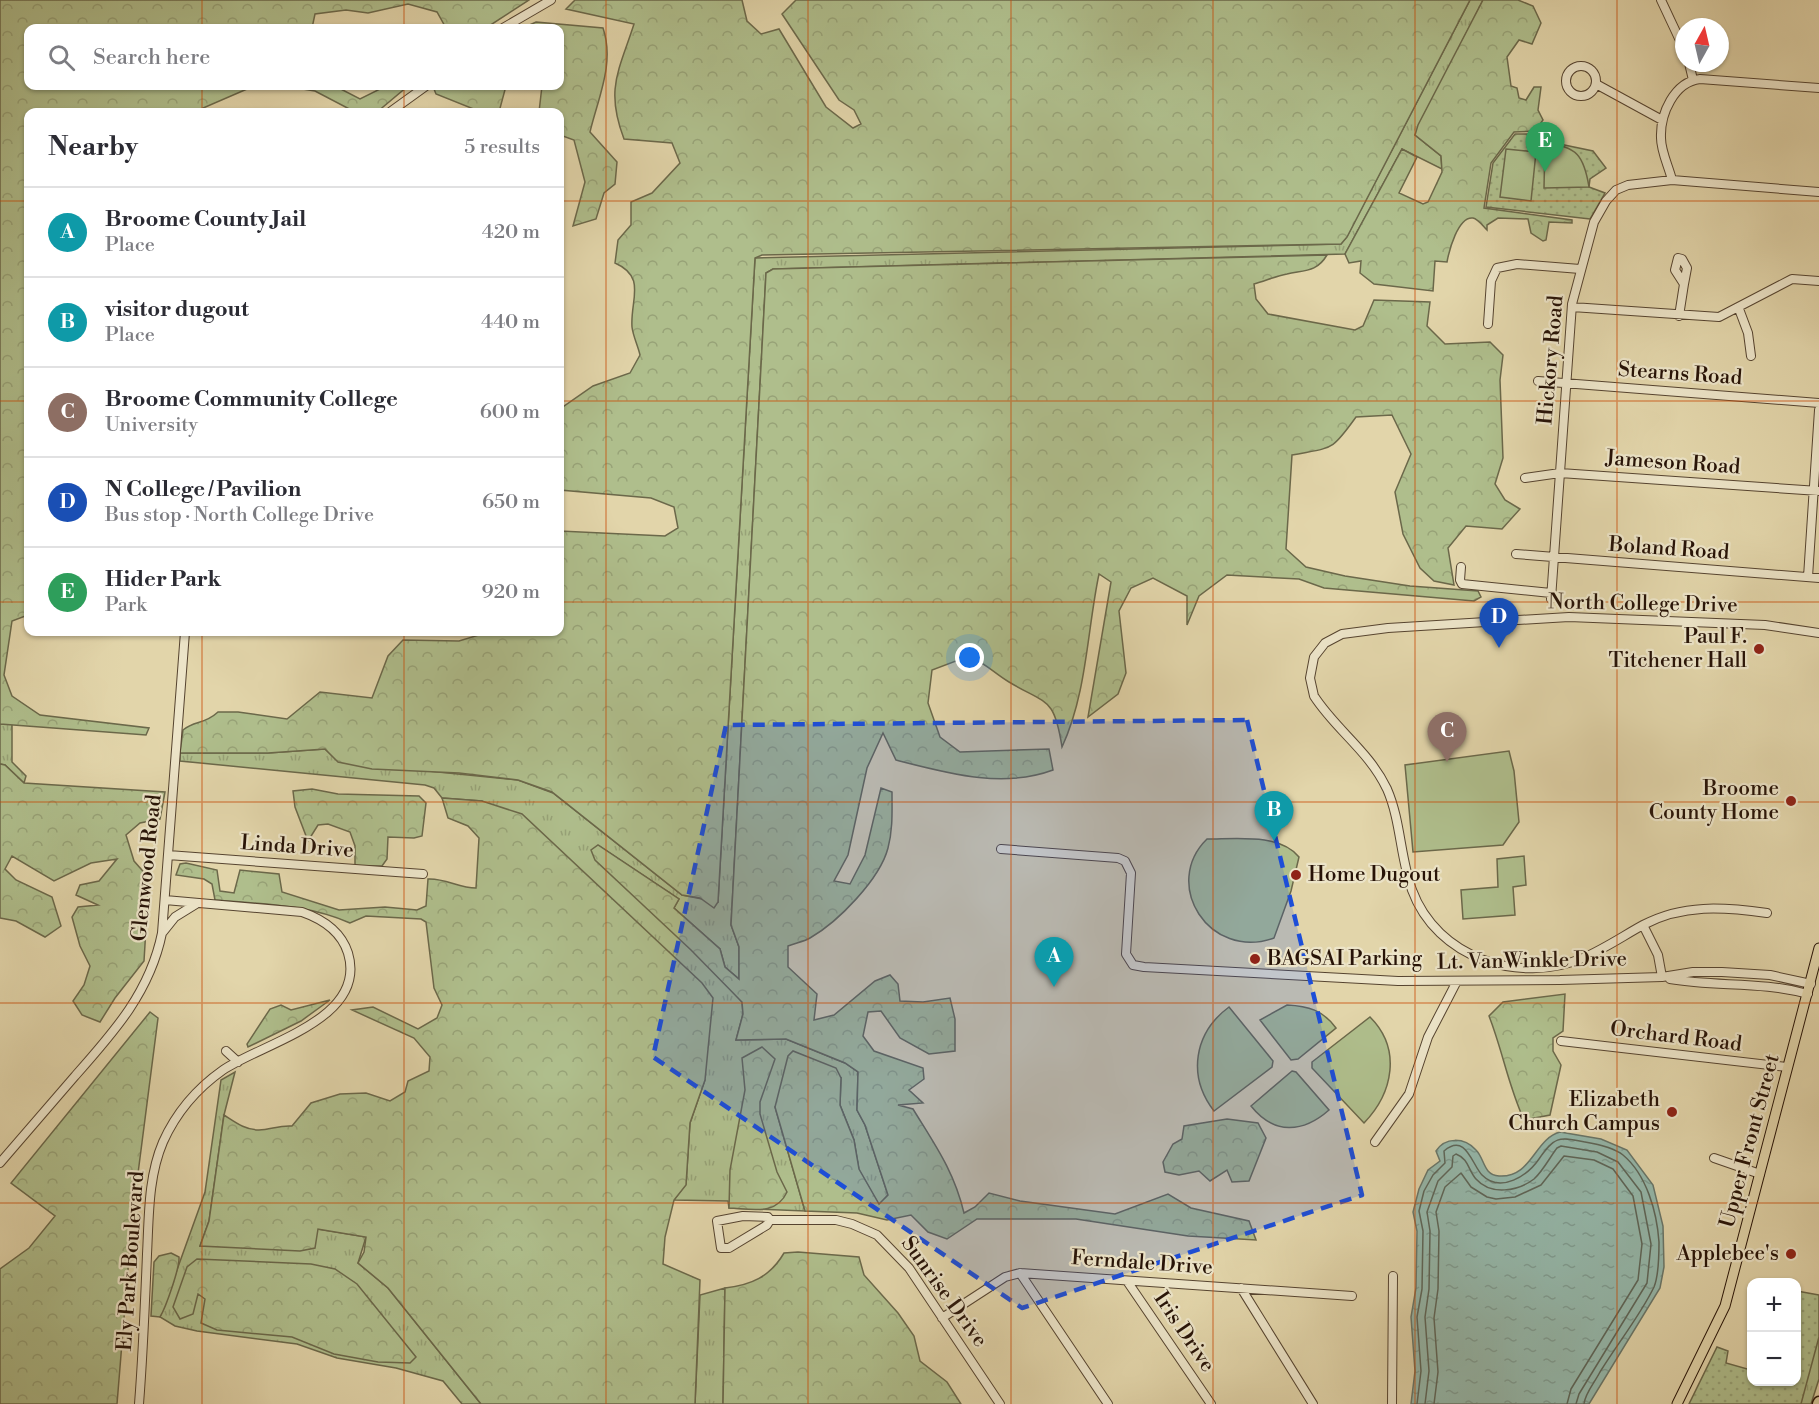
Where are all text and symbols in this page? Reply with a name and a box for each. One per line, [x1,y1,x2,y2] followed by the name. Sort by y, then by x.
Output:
[1675,18,1729,72] north arrow
[24,24,564,90] search box
[45,41,78,74] icon: search
[93,44,210,71] text: Search here
[1526,122,1564,172] pin: E
[48,131,138,163] text: Nearby
[464,135,540,160] text: 5 results
[105,206,306,233] text: Broome County Jail
[60,220,75,245] text: A
[482,220,540,245] text: 420 m
[105,233,155,258] text: Place
[1532,294,1570,426] street label: Hickory Road
[105,296,249,323] text: visitor dugout
[60,310,75,335] text: B
[481,310,540,335] text: 440 m
[105,323,155,348] text: Place
[1617,357,1743,391] street label: Stearns Road
[105,386,398,413] text: Broome Community College
[60,400,75,425] text: C
[480,400,540,425] text: 600 m
[105,413,198,438] text: University
[1604,445,1741,481] street label: Jameson Road
[105,476,301,503] text: N College / Pavilion
[60,490,75,515] text: D
[482,490,540,515] text: 650 m
[105,503,374,528] text: Bus stop · North College Drive
[1607,532,1730,566] street label: Boland Road
[105,566,221,593] text: Hider Park
[61,580,74,605] text: E
[482,580,540,605] text: 920 m
[1548,589,1738,619] street label: North College Drive
[105,593,147,618] text: Park
[1480,598,1518,648] pin: D
[1609,624,1747,674] place label: Paul F. Titchener Hall
[1752,642,1766,656] marker: Paul F. Titchener Hall
[955,643,984,672] your location
[1428,712,1466,762] pin: C
[1649,776,1779,826] place label: Broome County Home
[1254,792,1294,841] pin: B
[126,793,168,943] street label: Glenwood Road
[1784,794,1798,808] marker: Broome County Home
[239,830,355,864] street label: Linda Drive
[1308,862,1441,888] place label: Home Dugout
[1289,868,1303,882] marker: Home Dugout
[1034,938,1074,987] pin: A
[1266,946,1423,972] place label: BAGSAI Parking
[1437,946,1627,976] street label: Lt. VanWinkle Drive
[1248,952,1262,966] marker: BAGSAI Parking
[1609,1016,1743,1058] street label: Orchard Road
[1714,1051,1786,1231] street label: Upper Front Street
[1508,1087,1660,1137] place label: Elizabeth Church Campus
[1665,1105,1679,1119] marker: Elizabeth Church Campus
[112,1170,150,1352] street label: Ely Park Boulevard
[895,1232,993,1352] street label: Sunrise Drive
[1675,1241,1779,1267] place label: Applebee's
[1070,1245,1214,1281] street label: Ferndale Drive
[1784,1247,1798,1261] marker: Applebee's
[1747,1278,1801,1386] map controls
[1747,1278,1801,1332] button: +
[1148,1287,1220,1377] street label: Iris Drive
[1747,1332,1801,1386] button: −

